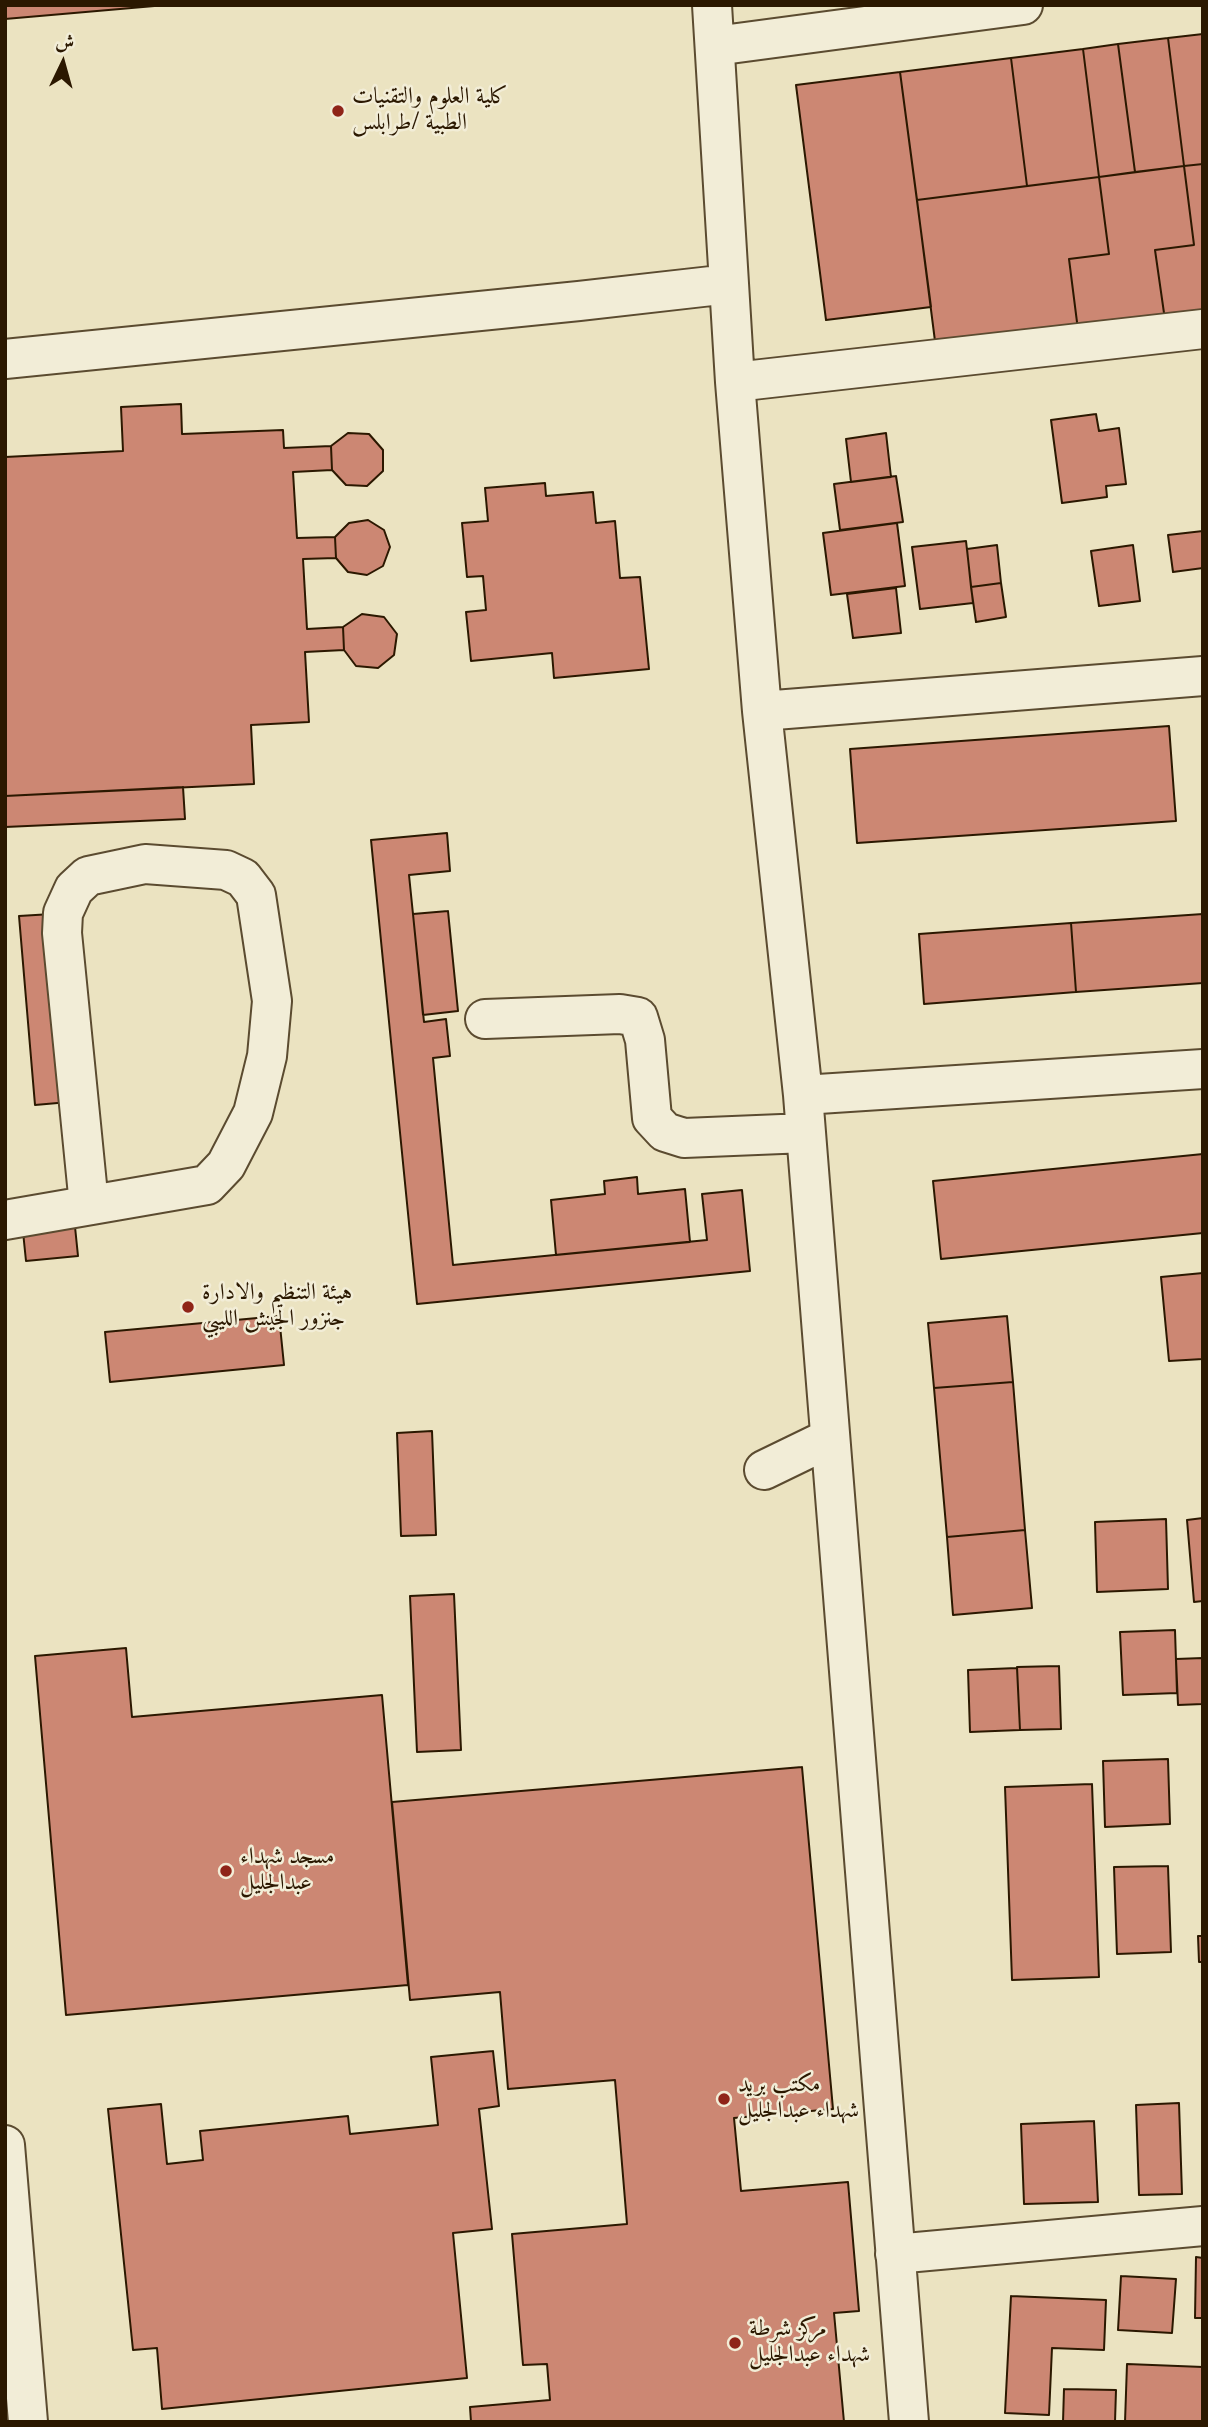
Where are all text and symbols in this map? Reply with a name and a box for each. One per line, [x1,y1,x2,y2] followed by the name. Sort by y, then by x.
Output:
[28,28,98,98] north arrow
[54,28,75,56] text: ش
[352,84,508,138] place label: كلية العلوم والتقنيات الطبية /طرابلس
[330,103,346,119] marker: كلية العلوم والتقنيات الطبية /طرابلس
[202,1280,352,1334] place label: هيئة التنظيم والادارة جنزور الجيش الليبي
[180,1299,196,1315] marker: هيئة التنظيم والادارة جنزور الجيش الليبي
[240,1844,334,1898] place label: مسجد شهداء عبدالجليل
[218,1863,234,1879] marker: مسجد شهداء عبدالجليل
[738,2072,859,2126] place label: مكتب بريد شهداء عبدالجليل
[716,2091,732,2107] marker: مكتب بريد شهداء عبدالجليل
[749,2316,870,2370] place label: مركز شرطة شهداء عبدالجليل
[727,2335,743,2351] marker: مركز شرطة شهداء عبدالجليل

